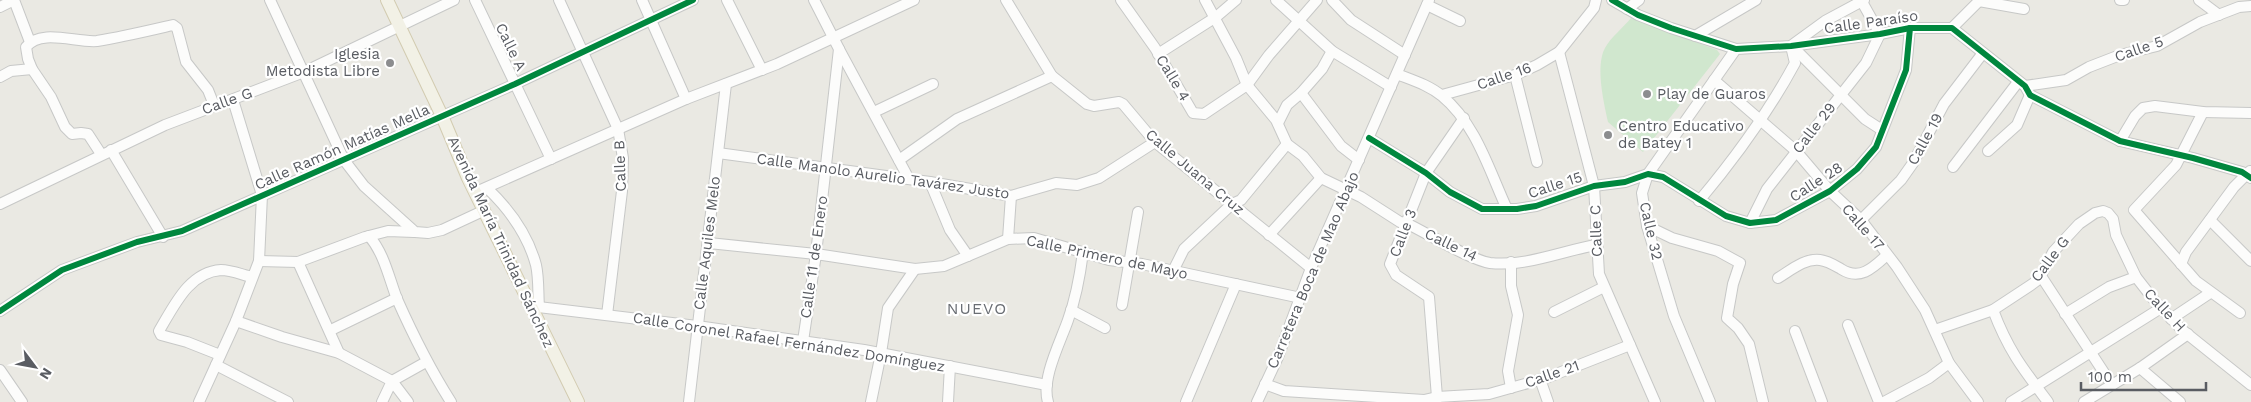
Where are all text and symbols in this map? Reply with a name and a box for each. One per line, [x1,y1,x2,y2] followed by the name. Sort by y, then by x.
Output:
[1823,6,1919,38] street label: Calle Paraíso
[492,20,530,74] street label: Calle A
[2112,32,2166,66] street label: Calle 5
[266,45,381,80] place label: Iglesia Metodista Libre
[1152,52,1194,104] street label: Calle 4
[384,57,396,69] marker: Iglesia Metodista Libre
[1474,58,1534,94] street label: Calle 16
[199,84,255,118] street label: Calle G
[1657,85,1766,103] place label: Play de Guaros
[1641,88,1653,100] marker: Play de Guaros
[1789,99,1839,157] street label: Calle 29
[252,100,433,194] street label: Calle Ramón Matías Mella
[1903,110,1947,168] street label: Calle 19
[1618,117,1744,152] place label: Centro Educativo de Batey 1
[1142,125,1248,219] street label: Calle Juana Cruz
[1602,129,1614,141] marker: Centro Educativo de Batey 1
[444,133,558,351] street label: Avenida María Trinidad Sánchez
[610,140,630,192] street label: Calle B
[755,149,1011,203] street label: Calle Manolo Aurelio Tavárez Justo
[1786,158,1846,206] street label: Calle 28
[1526,168,1584,202] street label: Calle 15
[1263,169,1363,371] street label: Carretera Boca de Mao Abajo
[690,175,724,311] street label: Calle Aquiles Melo
[796,194,832,320] street label: Calle 11 de Enero
[1636,200,1666,262] street label: Calle 32
[1838,200,1888,254] street label: Calle 17
[1586,205,1606,257] street label: Calle C
[1386,206,1420,260] street label: Calle 3
[1422,225,1480,265] street label: Calle 14
[1025,231,1189,283] street label: Calle Primero de Mayo
[2027,233,2073,285] street label: Calle G
[2140,285,2190,335] street label: Calle H
[947,299,1007,318] district label: NUEVO
[632,308,946,376] street label: Calle Coronel Rafael Fernández Domínguez
[10,342,60,392] north arrow
[1522,356,1582,392] street label: Calle 21
[2081,360,2206,392] scale bar
[36,365,56,383] text: N
[2088,368,2132,386] text: 100 m

